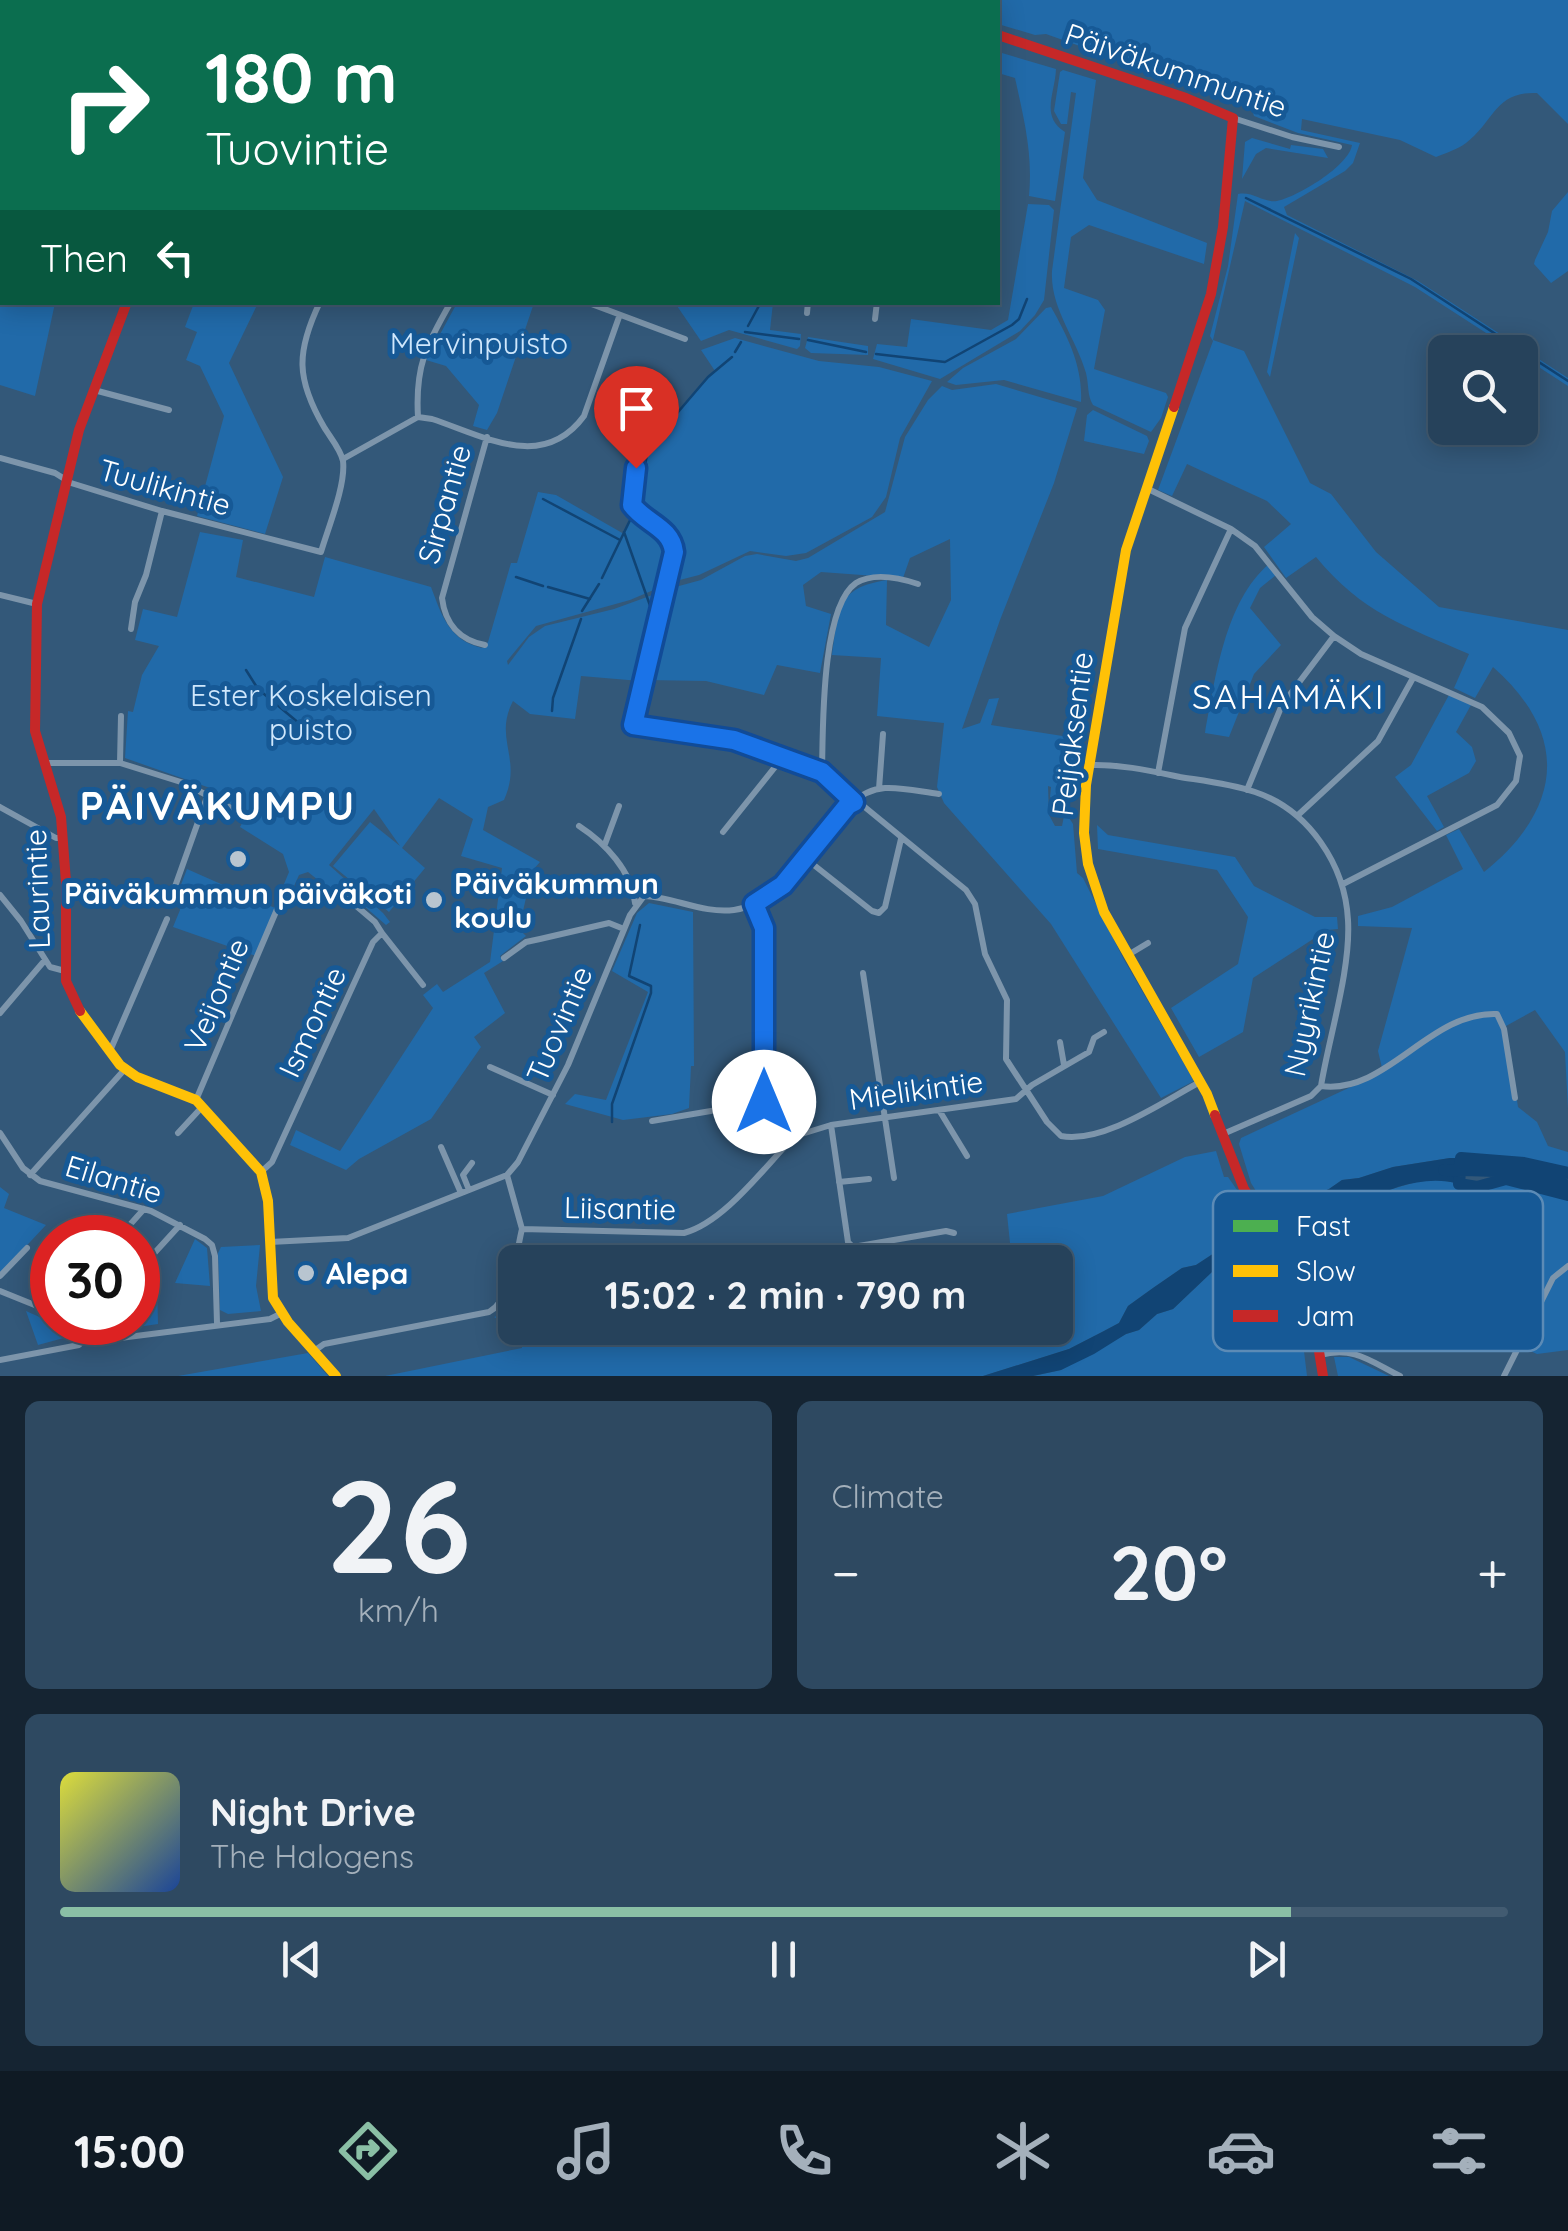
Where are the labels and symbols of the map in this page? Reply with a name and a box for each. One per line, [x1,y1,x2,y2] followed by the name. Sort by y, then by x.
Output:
[1060,14,1292,126] street label: Päiväkummuntie
[390,324,568,362] park label: Mervinpuisto
[594,366,679,469] pin
[409,440,479,568] street label: Sirpantie
[95,450,235,524] street label: Tuulikintie
[1043,650,1101,818] street label: Peijaksentie
[1192,674,1386,718] district label: SAHAMÄKI
[190,676,432,748] park label: Ester Koskelaisen puisto
[79,780,357,830] district label: PÄIVÄKUMPU
[16,828,58,950] street label: Laurintie
[227,848,249,870] marker: Päiväkummun päiväkoti
[454,864,659,936] place label: Päiväkummun koulu
[64,874,412,912] place label: Päiväkummun päiväkoti
[423,889,445,911] marker: Päiväkummun koulu
[1275,928,1343,1080] street label: Nyyrikintie
[175,932,257,1058] street label: Veijontie
[518,960,600,1088] street label: Tuovintie
[270,961,354,1083] street label: Ismontie
[712,1050,816,1154] position arrow
[847,1062,985,1118] street label: Mielikintie
[61,1146,167,1212] street label: Eilantie
[564,1188,676,1228] street label: Liisantie
[1213,1191,1543,1351] legend
[1296,1208,1351,1243] text: Fast
[30,1215,160,1345] speed limit sign: 30
[1296,1253,1356,1288] text: Slow
[326,1254,408,1292] place label: Alepa
[295,1262,317,1284] marker: Alepa
[1296,1298,1355,1333] text: Jam

